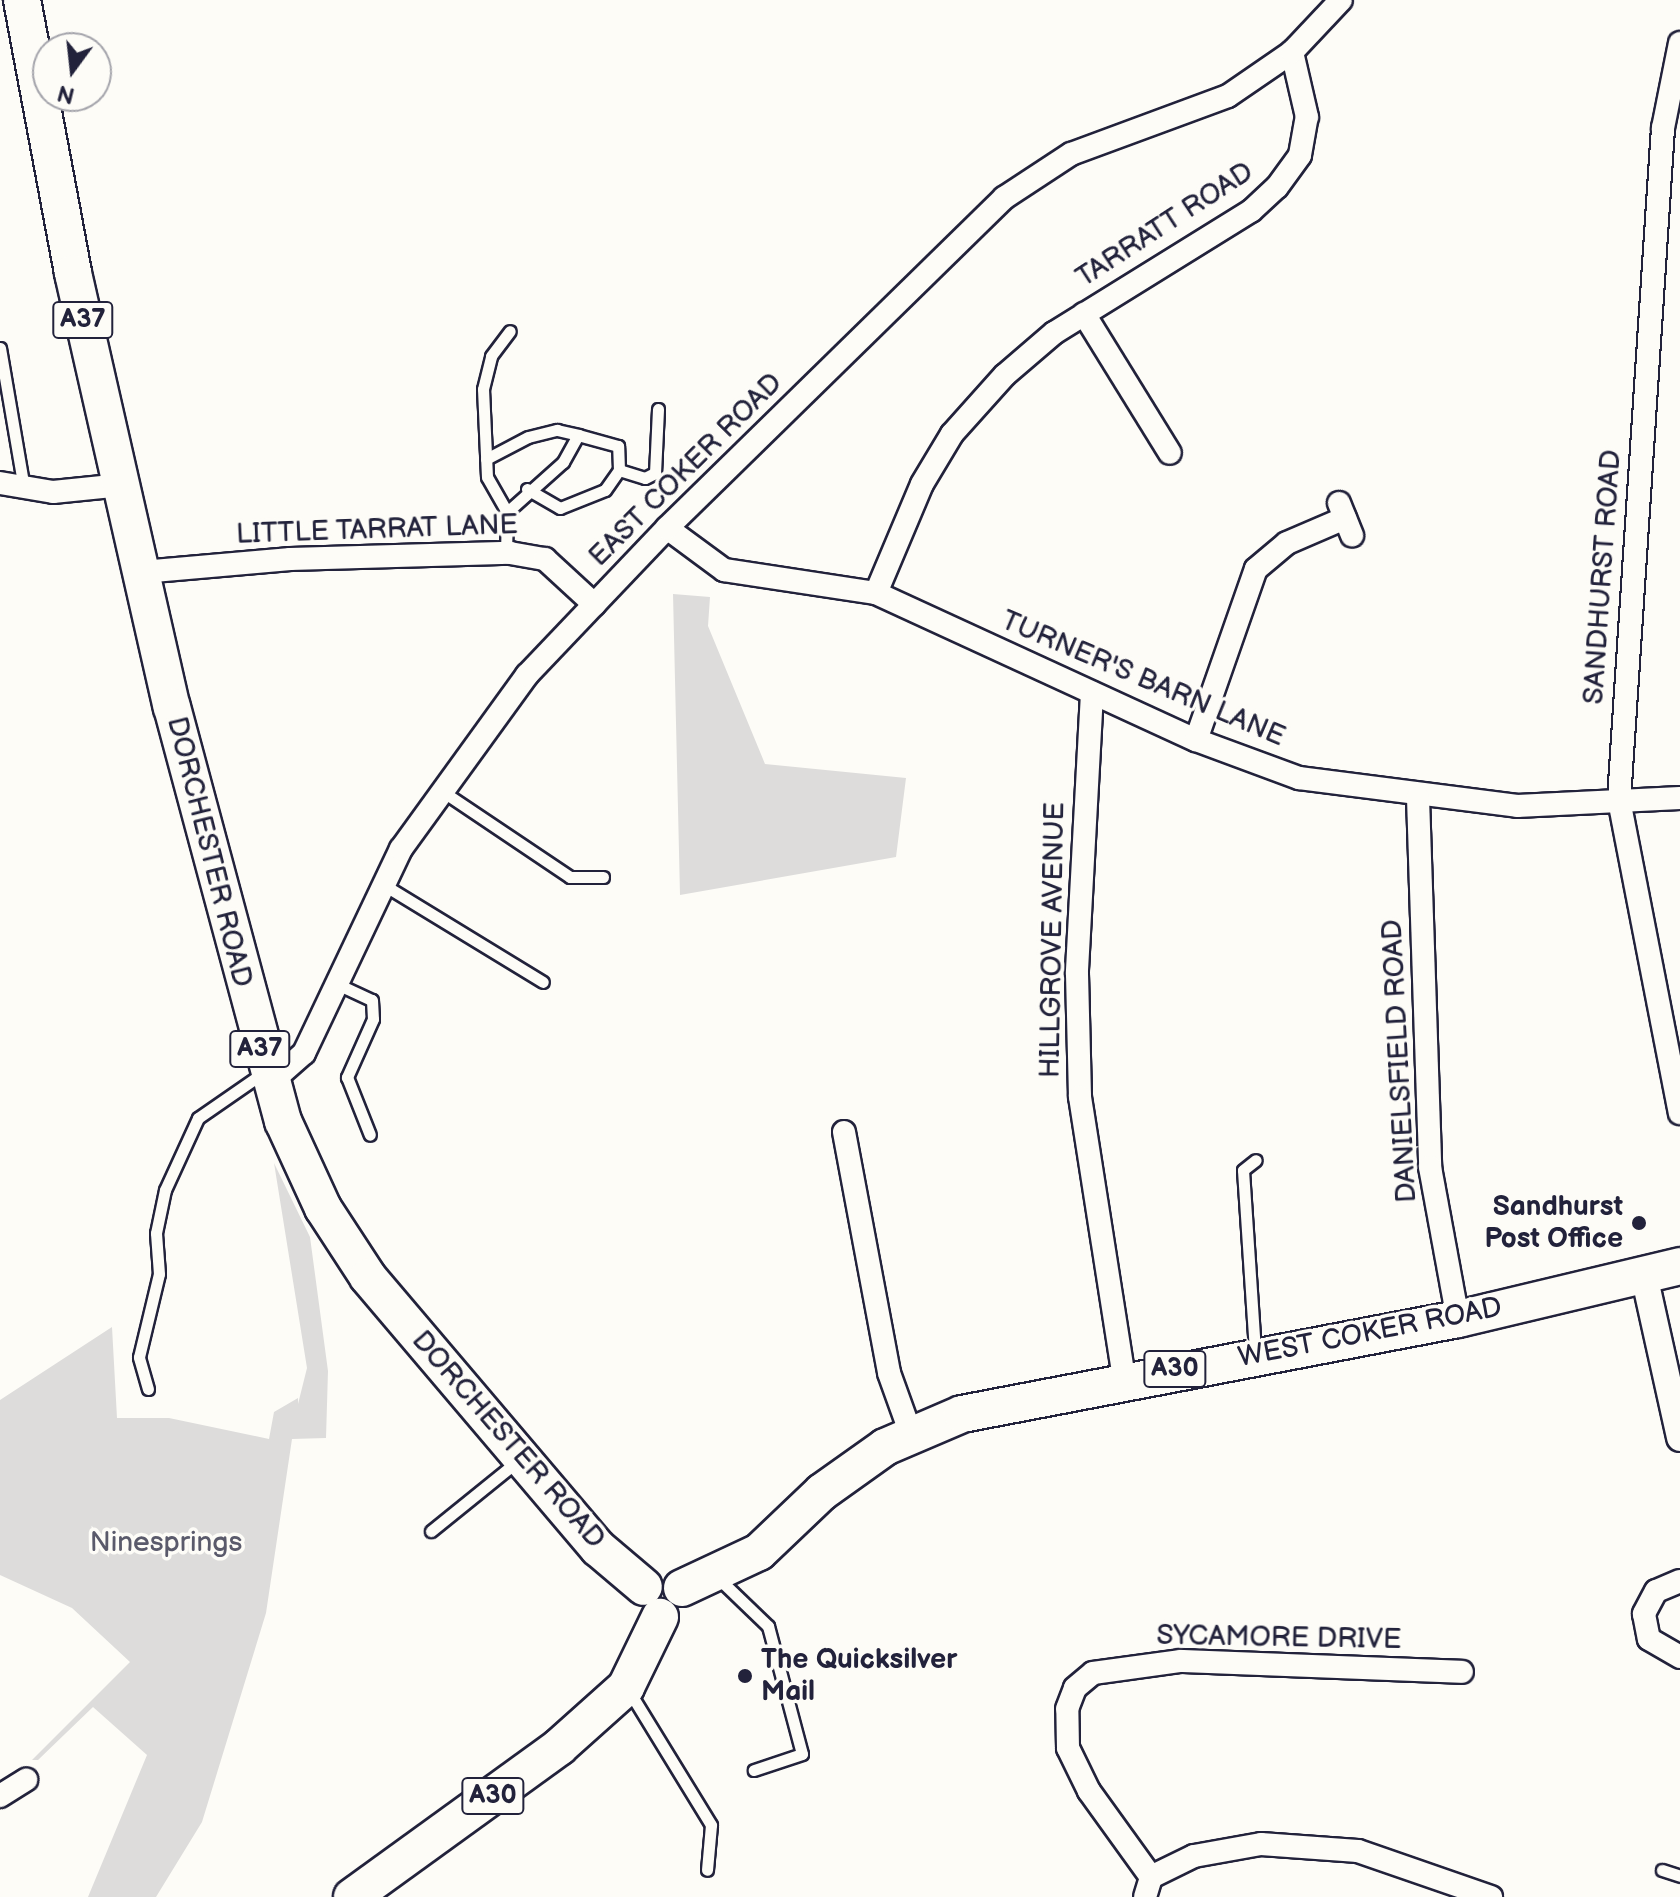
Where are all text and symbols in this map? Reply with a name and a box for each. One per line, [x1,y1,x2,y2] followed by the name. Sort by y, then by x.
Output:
[32,32,112,112] north arrow
[55,79,78,109] text: N
[1070,155,1260,295] street label: TARRATT ROAD
[51,298,115,342] road number: A37
[582,366,790,574] street label: EAST COKER ROAD
[1577,449,1629,705] street label: SANDHURST ROAD
[235,508,519,552] street label: LITTLE TARRAT LANE
[996,604,1290,754] street label: TURNER'S BARN LANE
[159,713,259,991] street label: DORCHESTER ROAD
[1034,802,1072,1078] street label: HILLGROVE AVENUE
[1376,918,1424,1204] street label: DANIELSFIELD ROAD
[228,1027,292,1071] road number: A37
[1484,1190,1623,1256] place label: Sandhurst Post Office
[1630,1214,1648,1232] marker: Sandhurst Post Office
[1235,1291,1505,1375] street label: WEST COKER ROAD
[404,1324,612,1556] street label: DORCHESTER ROAD
[1143,1347,1207,1391] road number: A30
[90,1526,242,1560] park label: Ninesprings
[1156,1619,1402,1657] street label: SYCAMORE DRIVE
[761,1643,957,1709] place label: The Quicksilver Mail
[736,1667,754,1685] marker: The Quicksilver Mail
[461,1774,525,1818] road number: A30

